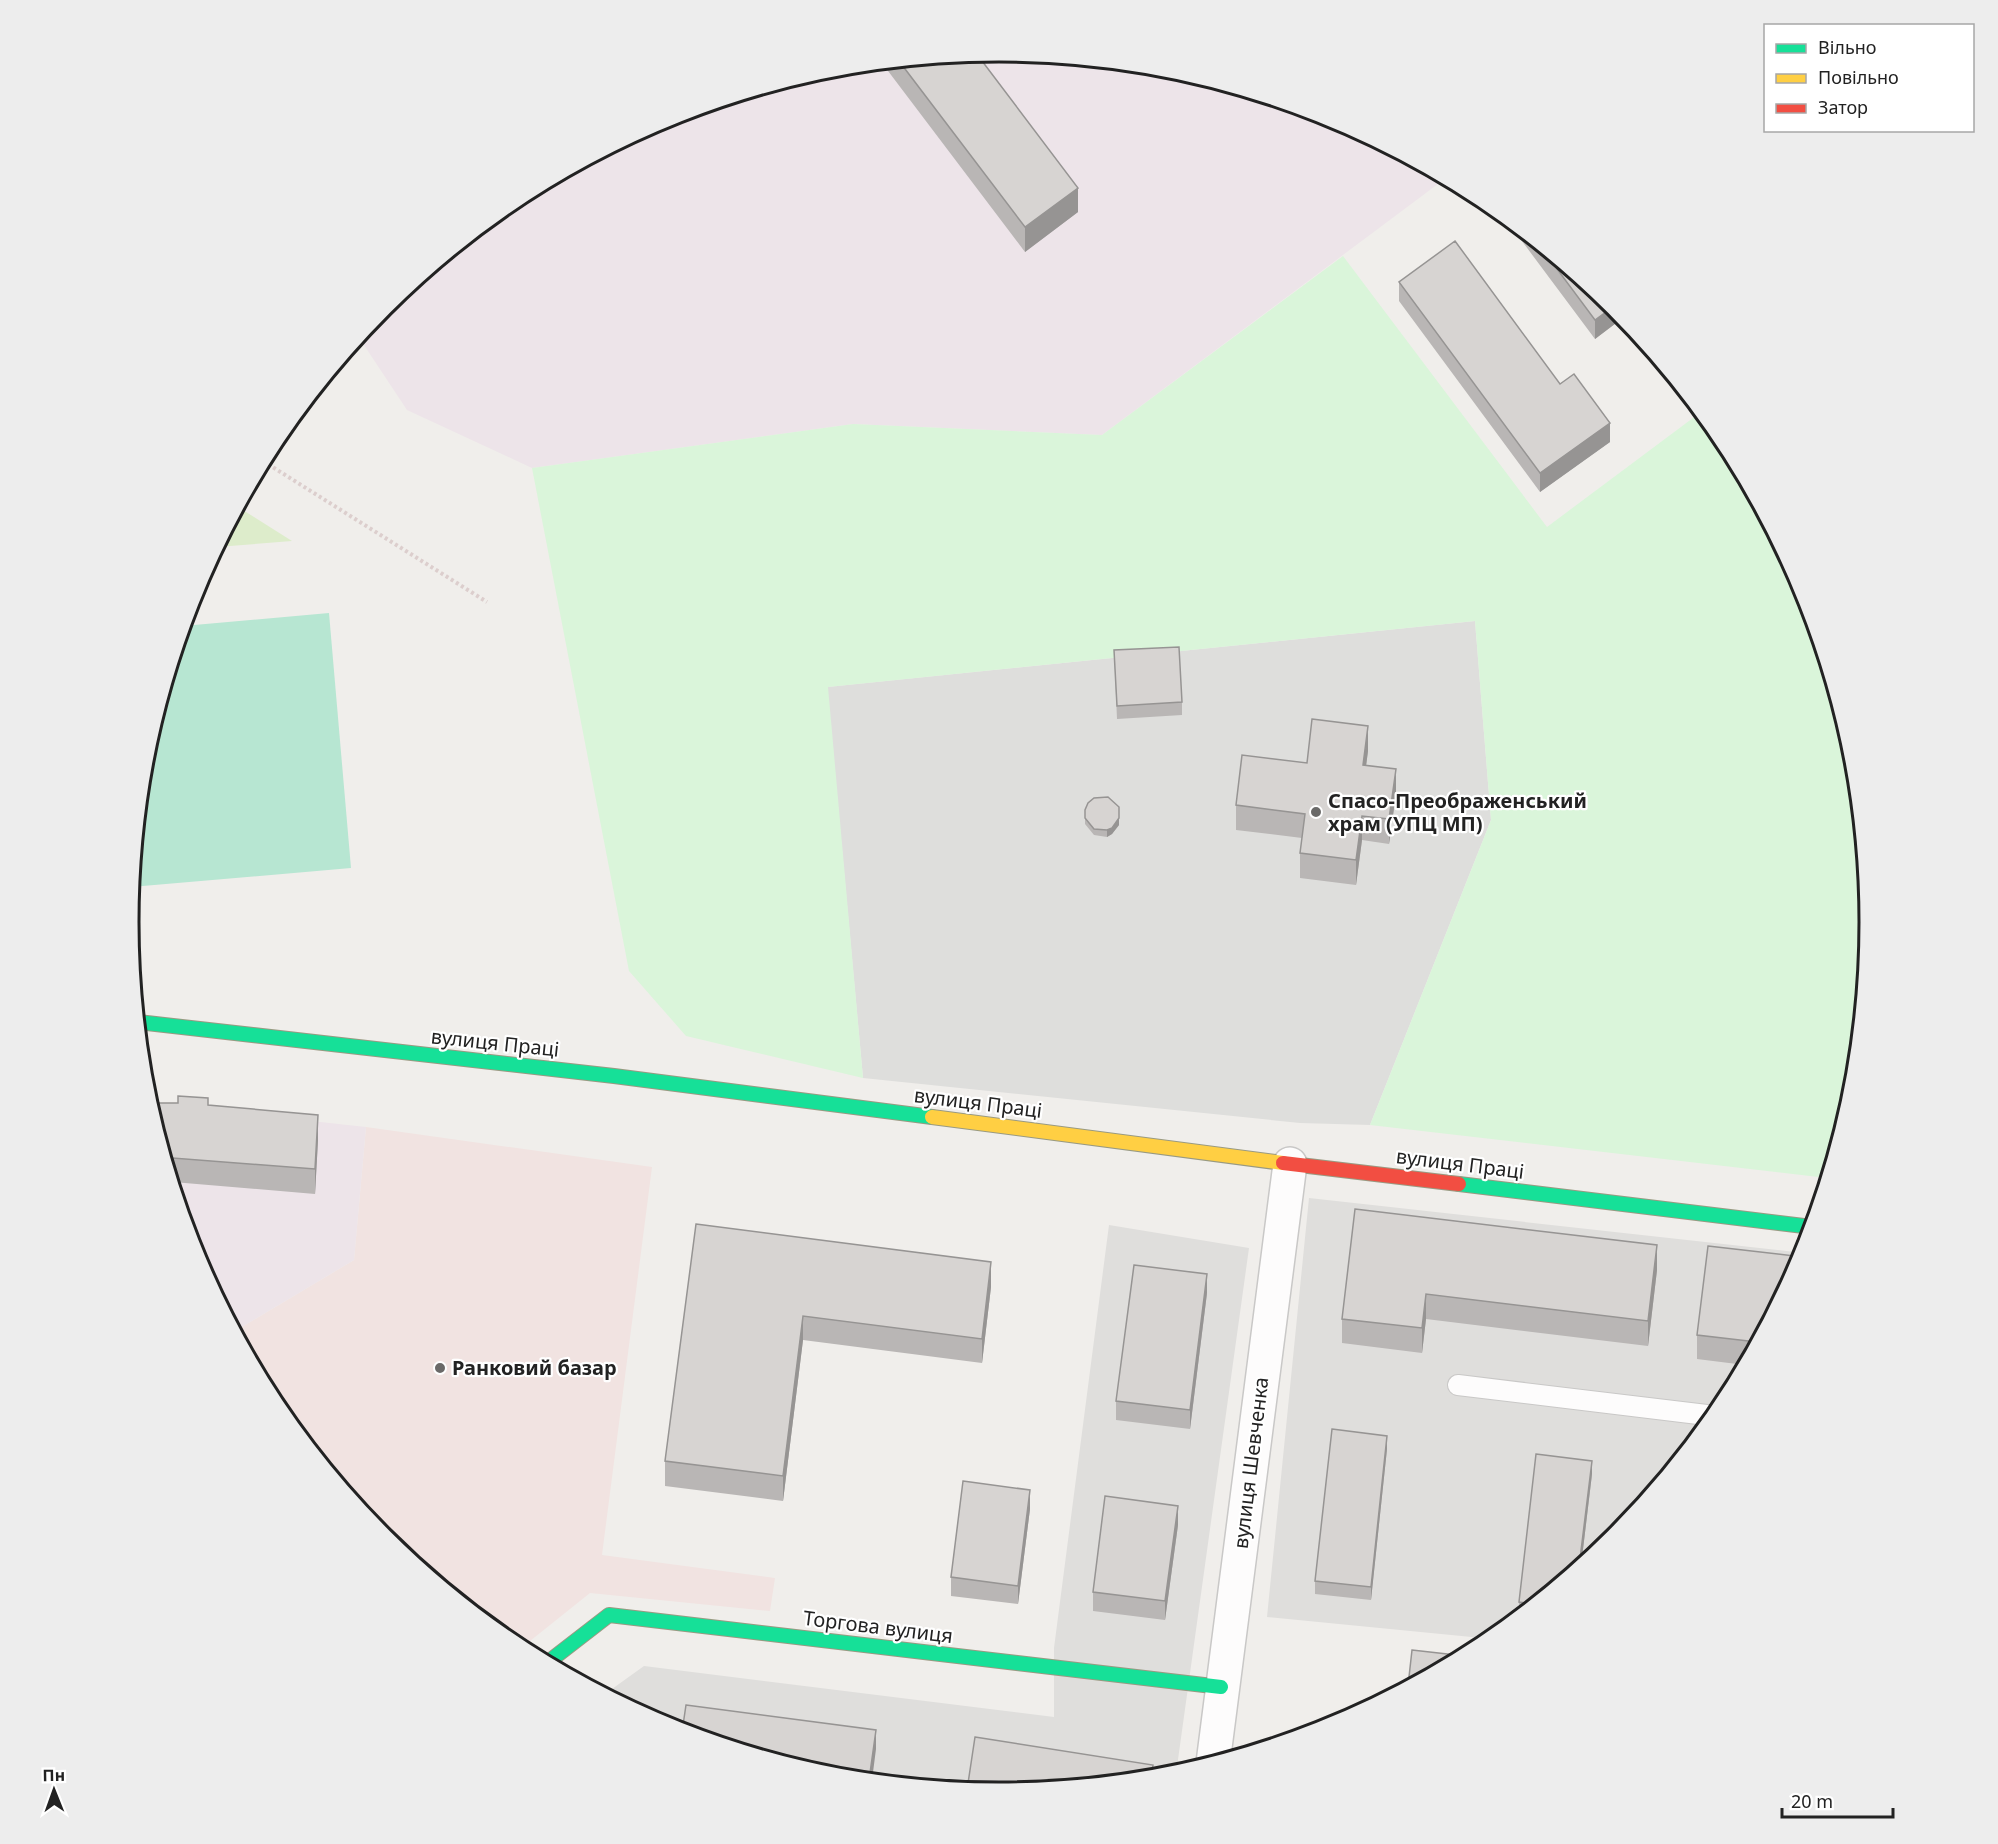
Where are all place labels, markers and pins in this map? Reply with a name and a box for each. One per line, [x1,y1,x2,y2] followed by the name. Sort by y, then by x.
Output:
[1328,787,1587,837] place label: Спасо-Преображенський храм (УПЦ МП)
[1309,805,1323,819] marker: Спасо-Преображенський храм (УПЦ МП)
[452,1354,617,1381] place label: Ранковий базар
[433,1361,447,1375] marker: Ранковий базар

